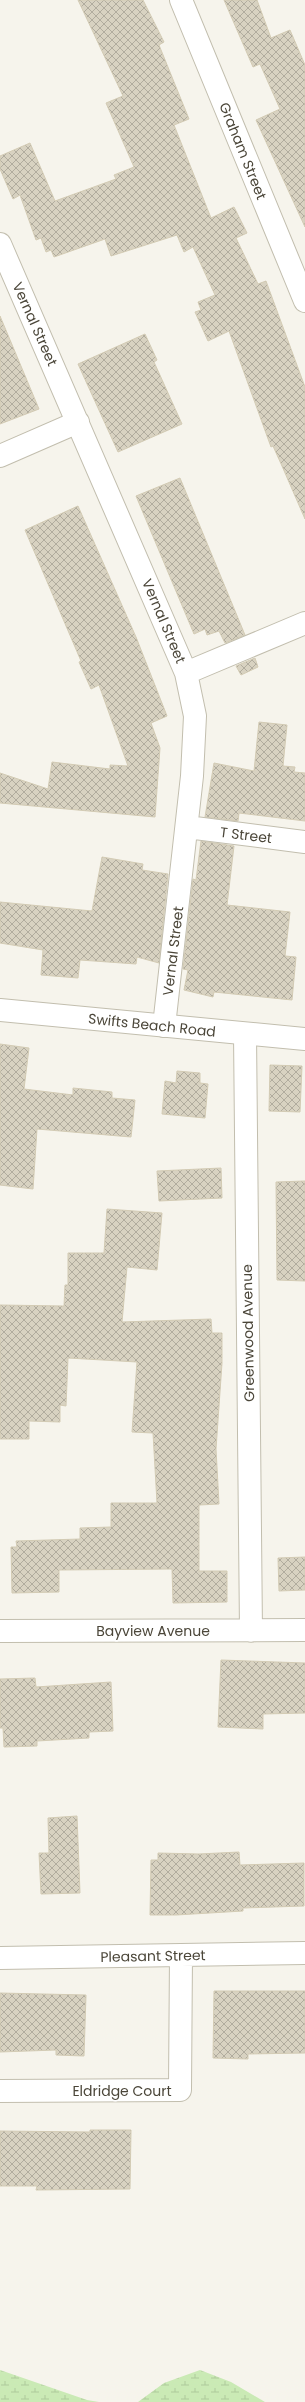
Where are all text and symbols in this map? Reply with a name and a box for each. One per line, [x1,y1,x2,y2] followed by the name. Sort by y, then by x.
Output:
[214,99,272,203] street label: Graham Street
[8,279,62,369] street label: Vernal Street
[137,576,191,666] street label: Vernal Street
[219,822,273,848] street label: T Street
[158,905,188,997] street label: Vernal Street
[87,1008,217,1042] street label: Swifts Beach Road
[237,1264,259,1402] street label: Greenwood Avenue
[96,1621,210,1641] street label: Bayview Avenue
[100,1945,206,1967] street label: Pleasant Street
[72,2081,172,2101] street label: Eldridge Court

